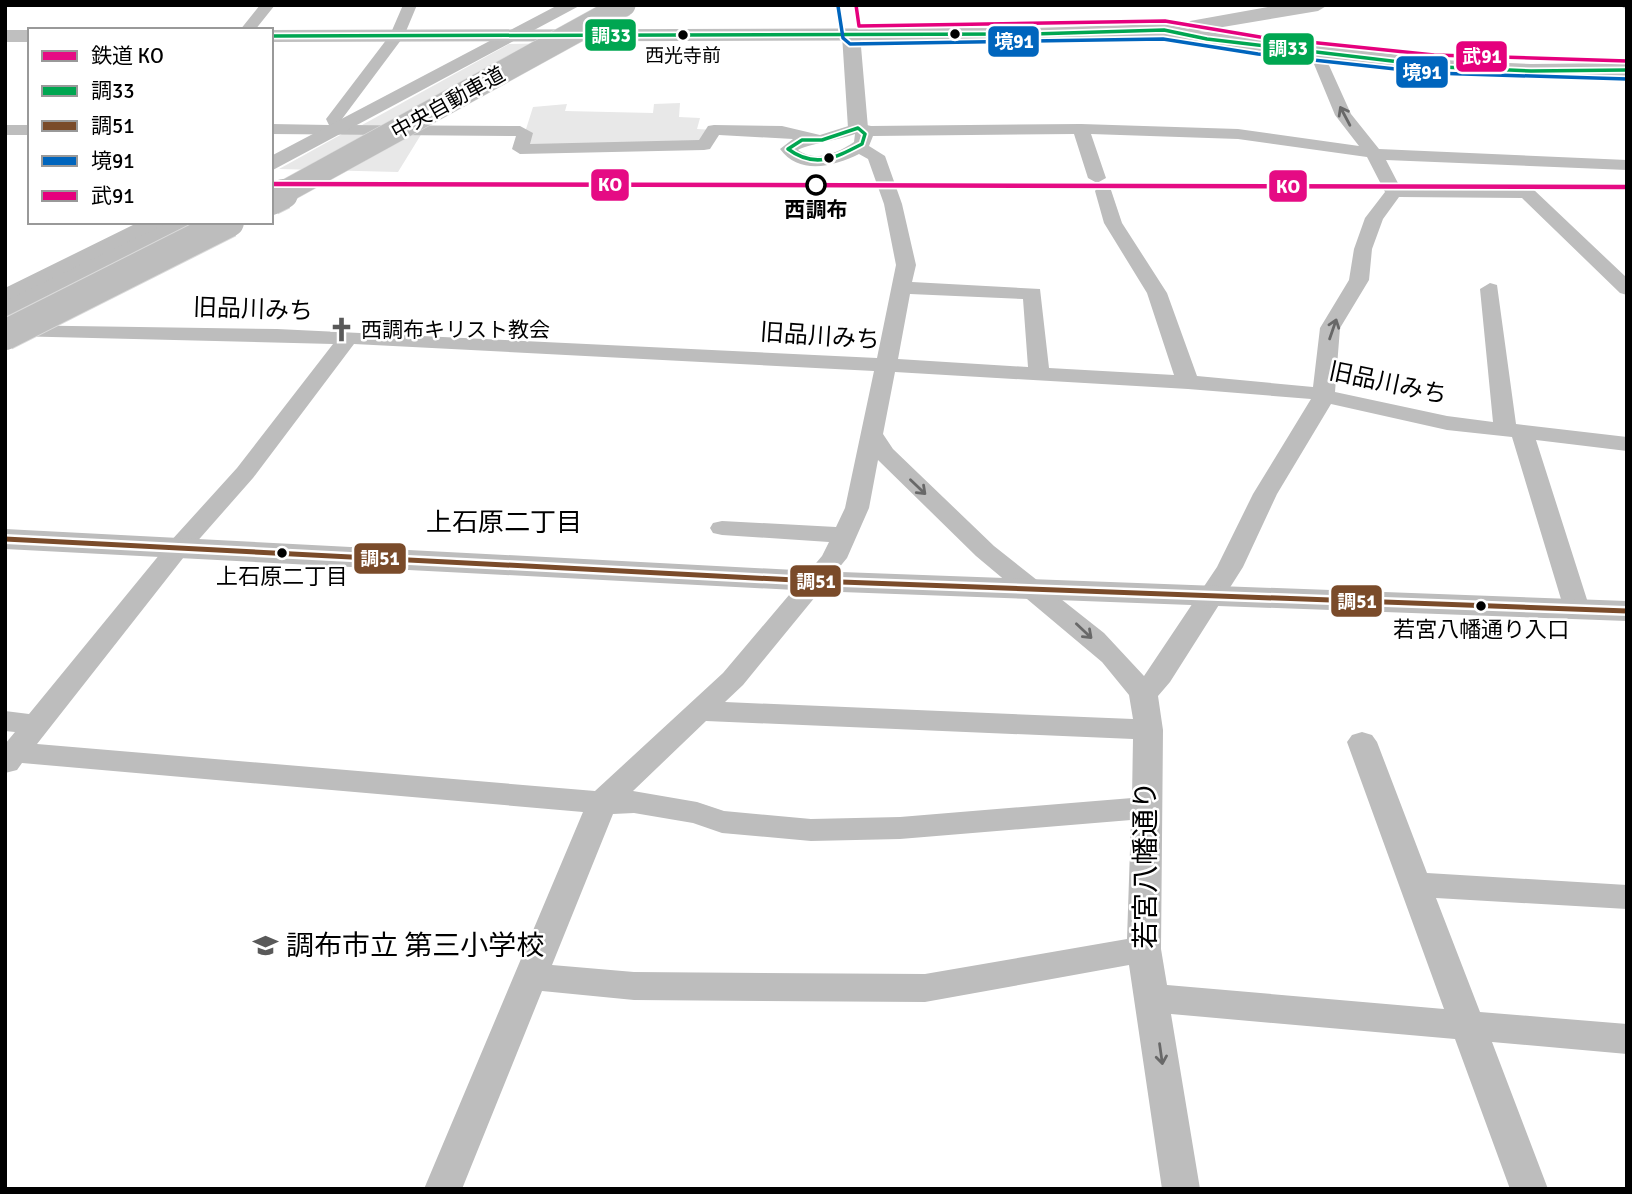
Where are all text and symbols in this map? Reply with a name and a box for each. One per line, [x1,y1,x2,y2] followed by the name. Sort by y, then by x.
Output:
[584,18,637,52] line badge: 調33
[591,24,631,48] text: 調33
[987,25,1040,58] line badge: 境91
[948,27,962,41] unlabelled marker
[28,28,273,224] legend
[676,28,690,42] marker: 西光寺前
[994,30,1034,54] text: 境91
[1262,32,1315,66] line badge: 調33
[1268,37,1308,61] text: 調33
[1455,40,1508,73] line badge: 武91
[91,43,164,69] text: 鉄道 KO
[645,44,721,68] place label: 西光寺前
[1462,45,1502,69] text: 武91
[1395,55,1449,89] line badge: 境91
[387,61,509,145] street label: 中央自動車道
[1402,61,1442,85] text: 境91
[91,78,135,104] text: 調33
[1337,106,1351,126] one-way arrow
[91,113,135,139] text: 調51
[91,148,135,174] text: 境91
[822,151,836,165] unlabelled marker
[590,168,630,202] line badge: KO
[1268,169,1308,203] line badge: KO
[598,173,622,197] text: KO
[806,175,826,195] marker: 西調布
[1276,175,1300,199] text: KO
[91,183,135,209] text: 武91
[785,197,848,223] place label: 西調布
[193,292,313,326] street label: 旧品川みち
[327,316,355,344] church icon: 西調布キリスト教会
[361,317,550,343] place label: 西調布キリスト教会
[759,317,881,355] street label: 旧品川みち
[1327,318,1340,340] one-way arrow
[1326,356,1450,410] street label: 旧品川みち
[910,478,927,495] one-way arrow
[426,507,582,539] district label: 上石原二丁目
[353,542,407,575] line badge: 調51
[275,546,289,560] marker: 上石原二丁目
[360,547,400,571] text: 調51
[216,563,348,590] place label: 上石原二丁目
[789,564,842,598] line badge: 調51
[796,570,836,594] text: 調51
[1330,584,1383,618] line badge: 調51
[1337,590,1377,614] text: 調51
[1474,599,1488,613] marker: 若宮八幡通り入口
[1393,616,1569,643] place label: 若宮八幡通り入口
[1075,623,1092,640] one-way arrow
[1129,781,1163,949] street label: 若宮八幡通り
[286,929,544,963] place label: 調布市立 第三小学校
[252,932,280,960] school or university icon: 調布市立 第三小学校
[1155,1042,1168,1065] one-way arrow

